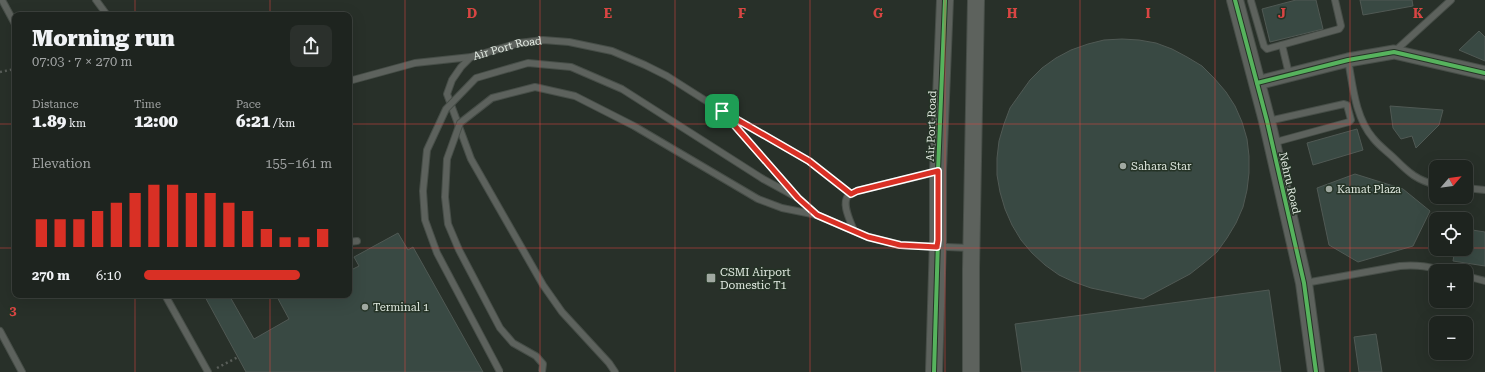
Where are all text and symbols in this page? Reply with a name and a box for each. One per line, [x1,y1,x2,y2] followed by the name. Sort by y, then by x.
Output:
[467,6,477,21] text: D
[604,6,612,21] text: E
[738,6,746,21] text: F
[873,6,883,21] text: G
[1007,6,1018,21] text: H
[1145,6,1151,21] text: I
[1278,6,1286,21] text: J
[1413,6,1424,21] text: K
[290,25,332,67] button: share
[32,26,175,51] text: Morning run
[471,34,543,63] street label: Air Port Road
[32,54,132,69] text: 07:03 · 7 × 270 m
[924,90,939,162] street label: Air Port Road
[705,94,739,128] pin
[32,98,79,111] text: Distance
[134,98,161,111] text: Time
[236,98,261,111] text: Pace
[711,100,733,122] icon: arrive
[32,111,66,131] text: 1.89
[134,111,178,131] text: 12:00
[236,111,270,131] text: 6:21
[66,117,86,130] text: km
[270,117,295,130] text: /km
[1276,151,1303,215] street label: Nehru Road
[32,156,91,171] text: Elevation
[265,156,332,171] text: 155–161 m
[1131,160,1192,173] place label: Sahara Star
[1429,160,1473,204] north arrow
[1429,160,1473,360] map controls
[1118,161,1128,171] marker: Sahara Star
[1337,183,1401,196] place label: Kamat Plaza
[1324,184,1334,194] marker: Kamat Plaza
[1429,212,1473,256] button: locate
[1429,264,1473,308] button: +
[720,266,791,292] place label: CSMI Airport Domestic T1
[32,268,70,283] text: 270 m
[96,268,121,283] text: 6:10
[705,272,717,284] marker: CSMI Airport Domestic T1
[373,301,429,314] place label: Terminal 1
[360,302,370,312] marker: Terminal 1
[9,303,17,318] text: 3
[1429,316,1473,360] button: −

